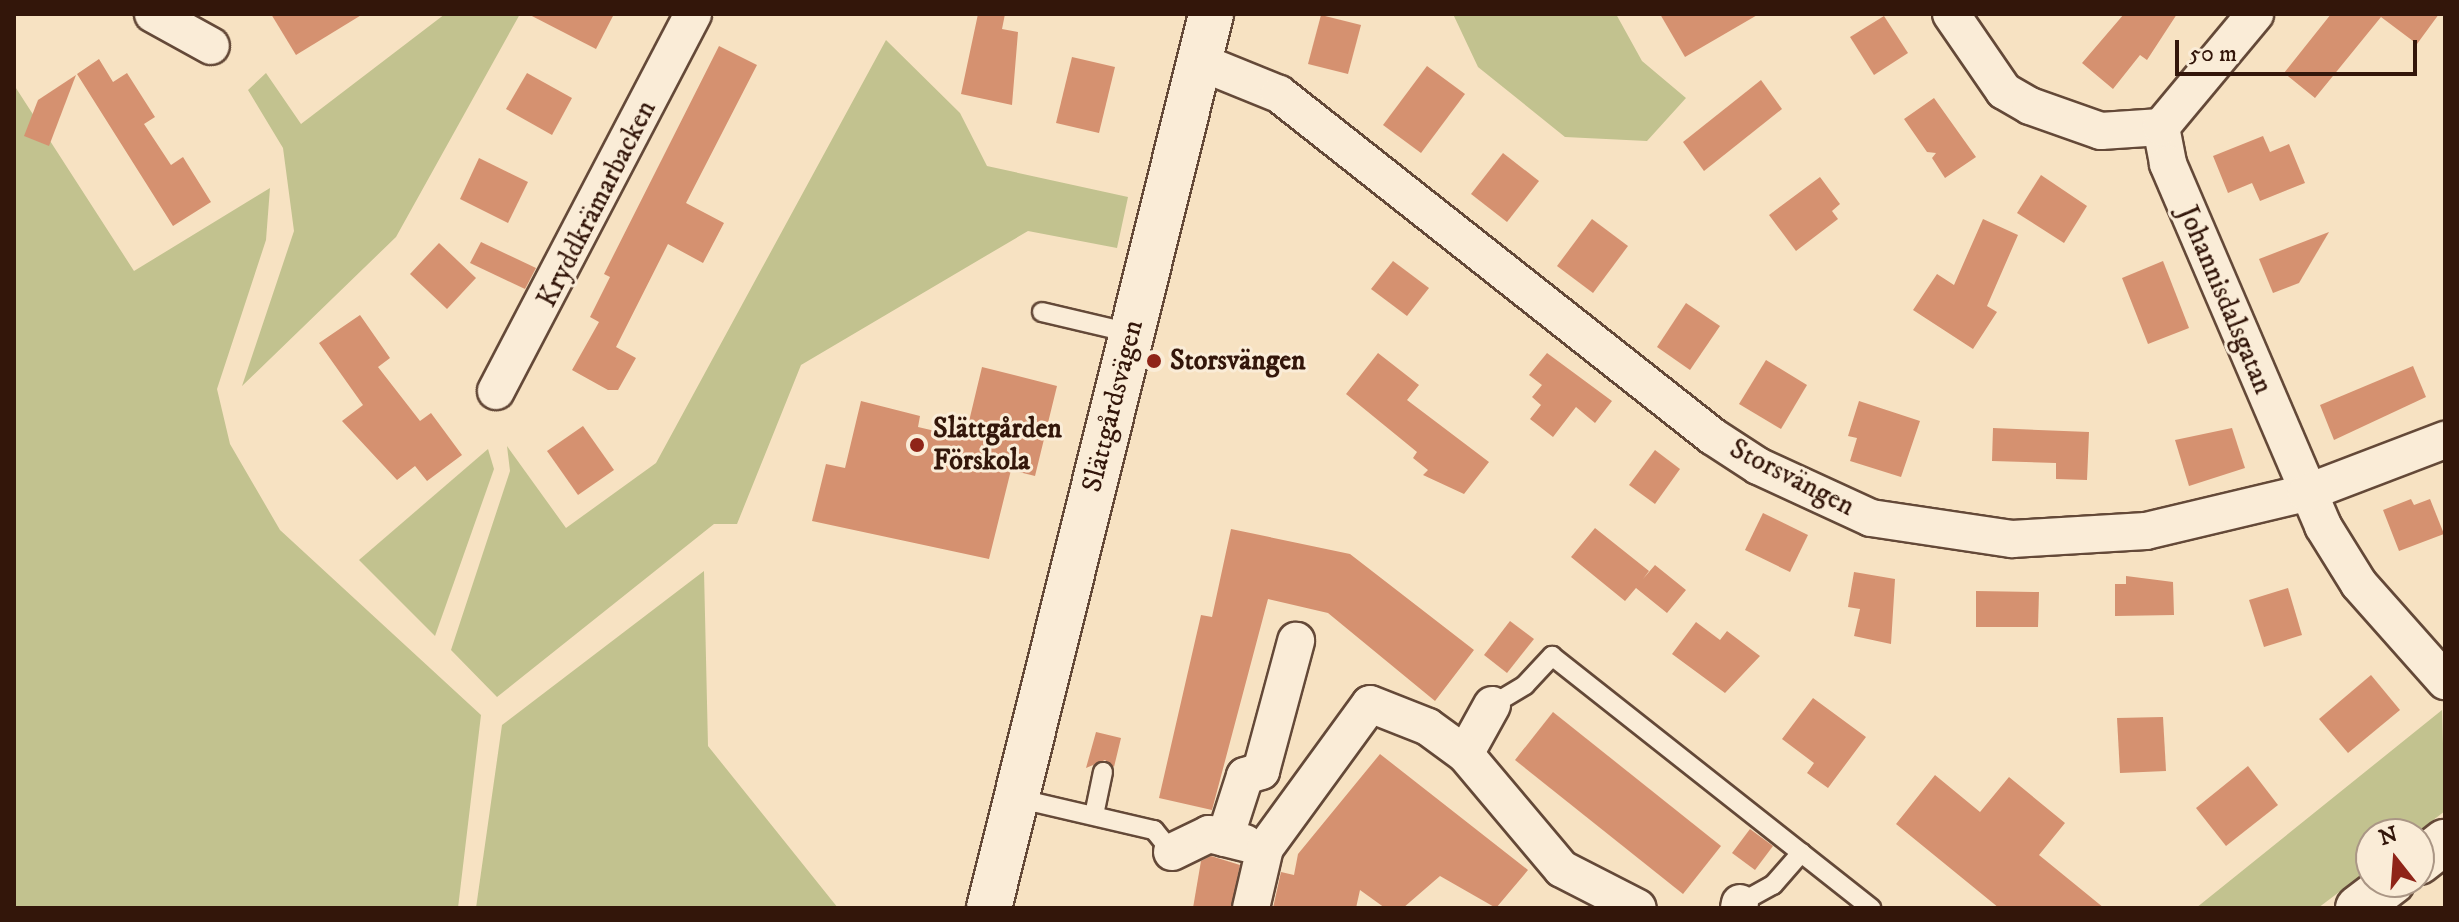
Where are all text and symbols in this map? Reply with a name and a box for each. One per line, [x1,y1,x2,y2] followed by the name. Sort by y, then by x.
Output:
[2179,24,2421,74] scale bar
[2189,39,2237,69] text: 50 m
[530,95,664,313] street label: Kryddkrämarbacken
[2170,201,2280,399] street label: Johannisdalsgatan
[1075,316,1151,496] street label: Slättgårdsvägen
[1170,344,1306,378] place label: Storsvängen
[1145,352,1163,370] marker: Storsvängen
[933,412,1062,478] place label: Slättgården Förskola
[1724,432,1860,524] street label: Storsvängen
[908,436,926,454] marker: Slättgården Förskola
[2355,818,2435,898] north arrow
[2376,821,2401,852] text: N

